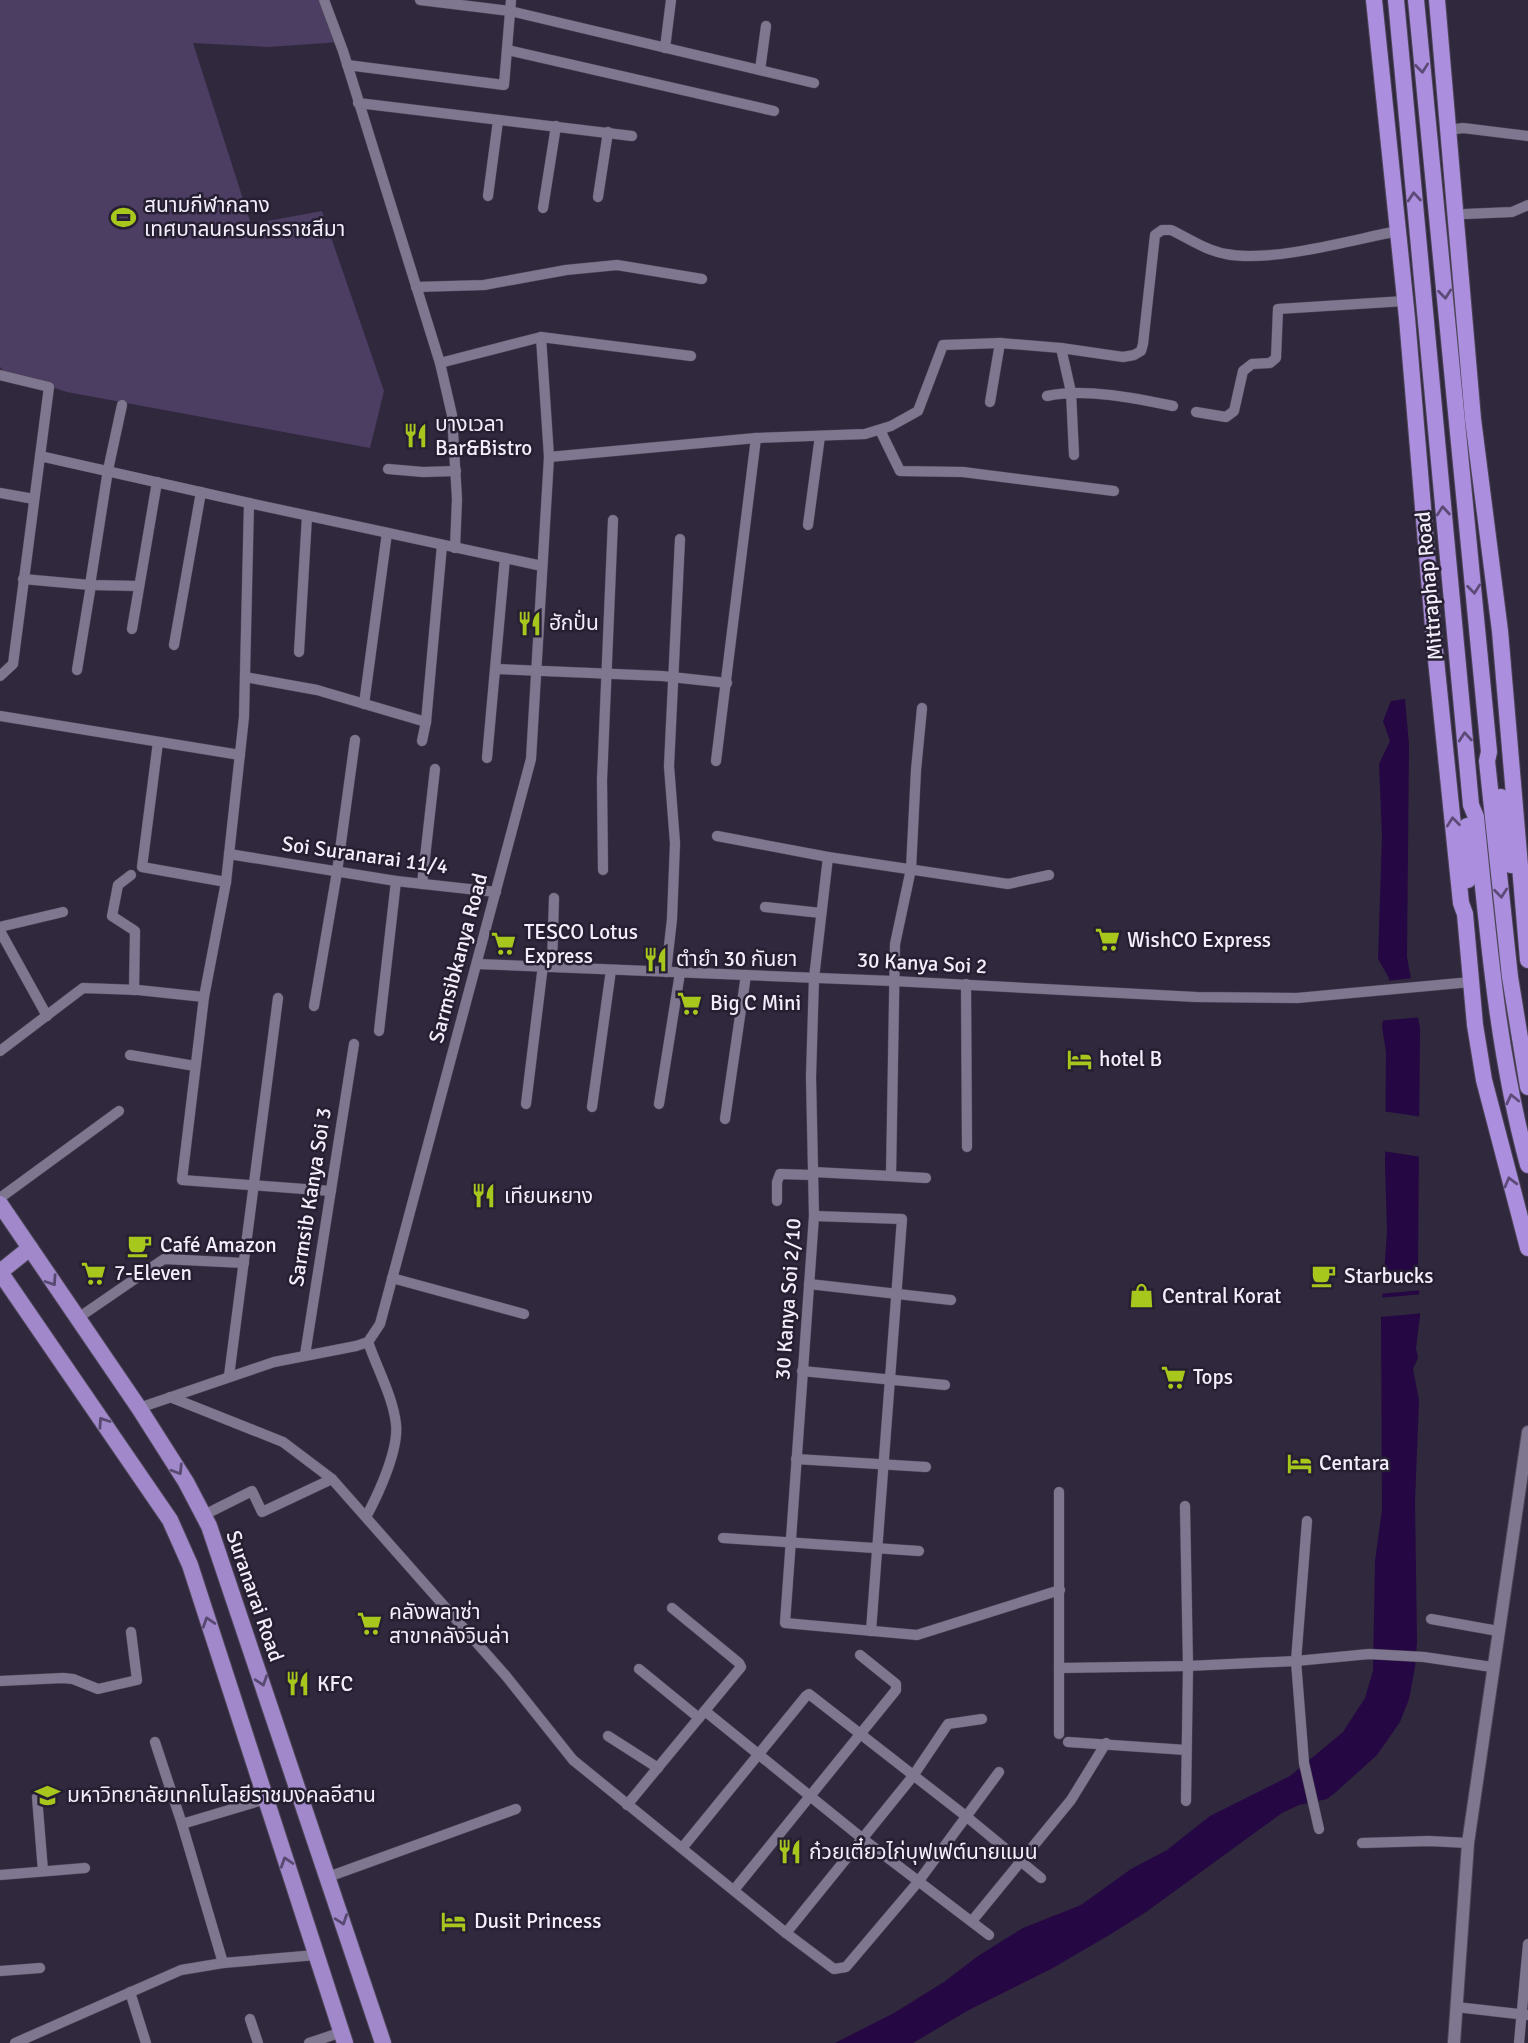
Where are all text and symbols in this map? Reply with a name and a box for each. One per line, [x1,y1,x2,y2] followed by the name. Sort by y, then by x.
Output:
[1415,62,1430,74] one-way arrow
[1407,191,1422,202] one-way arrow
[144,192,345,242] place label: สนามกีฬากลาง เทศบาลนครนครราชสีมา
[110,203,138,231] sports icon: สนามกีฬากลาง เทศบาลนครนครราชสีมา
[1437,289,1452,300] one-way arrow
[435,411,532,461] place label: บางเวลา Bar&Bistro
[401,422,429,450] restaurant icon: บางเวลา Bar&Bistro
[1436,505,1451,516] one-way arrow
[1410,510,1448,662] street label: Mittraphap Road
[1466,584,1481,595] one-way arrow
[515,609,543,637] restaurant icon: ฮักปั่น
[549,609,599,636] place label: ฮักปั่น
[1458,731,1473,742] one-way arrow
[1445,816,1460,828] one-way arrow
[280,830,450,880] street label: Soi Suranarai 11/4
[423,870,493,1046] street label: Sarmsibkanya Road
[1493,887,1508,898] one-way arrow
[524,919,638,969] place label: TESCO Lotus Express
[1093,926,1121,954] supermarket icon: WishCO Express
[1127,927,1271,953] place label: WishCO Express
[490,930,518,958] supermarket icon: TESCO Lotus Express
[642,945,670,973] restaurant icon: ตำยำ 30 กันยา
[676,946,797,972] place label: ตำยำ 30 กันยา
[856,947,988,979] street label: 30 Kanya Soi 2
[676,989,704,1017] supermarket icon: Big C Mini
[710,990,801,1016] place label: Big C Mini
[1065,1045,1093,1073] hotel icon: hotel B
[1099,1046,1162,1072] place label: hotel B
[1506,1093,1520,1105] one-way arrow
[283,1106,337,1288] street label: Sarmsib Kanya Soi 3
[1503,1176,1518,1188] one-way arrow
[470,1182,498,1210] restaurant icon: เทียนหยาง
[504,1183,593,1209] place label: เทียนหยาง
[769,1217,807,1381] street label: 30 Kanya Soi 2/10
[126,1231,154,1259] cafe icon: Café Amazon
[160,1232,277,1258] place label: Café Amazon
[80,1259,108,1287] supermarket icon: 7-Eleven
[114,1260,192,1286] place label: 7-Eleven
[1310,1262,1338,1290] cafe icon: Starbucks
[1344,1263,1434,1289] place label: Starbucks
[44,1273,56,1286] one-way arrow
[1128,1282,1156,1310] shop icon: Central Korat
[1162,1283,1281,1309] place label: Central Korat
[1159,1363,1187,1391] supermarket icon: Tops
[1193,1364,1233,1390] place label: Tops
[99,1417,111,1430] one-way arrow
[1285,1449,1313,1477] hotel icon: Centara
[1319,1450,1390,1476] place label: Centara
[170,1463,183,1476] one-way arrow
[220,1527,290,1665] street label: Suranarai Road
[389,1599,509,1649] place label: คลังพลาซ่า สาขาคลังวินล่า
[355,1610,383,1638] supermarket icon: คลังพลาซ่า สาขาคลังวินล่า
[202,1616,217,1628] one-way arrow
[283,1670,311,1698] restaurant icon: KFC
[317,1671,353,1697] place label: KFC
[254,1675,268,1687] one-way arrow
[33,1781,61,1809] school or university icon: มหาวิทยาลัยเทคโนโลยีราชมงคลอีสาน
[67,1782,376,1808] place label: มหาวิทยาลัยเทคโนโลยีราชมงคลอีสาน
[809,1837,1038,1865] place label: ก๋วยเตี๋ยวไก่บุฟเฟต์นายแมน
[775,1838,803,1866] restaurant icon: ก๋วยเตี๋ยวไก่บุฟเฟต์นายแมน
[280,1856,294,1868] one-way arrow
[440,1907,468,1935] hotel icon: Dusit Princess
[474,1908,601,1934] place label: Dusit Princess
[334,1913,348,1926] one-way arrow

